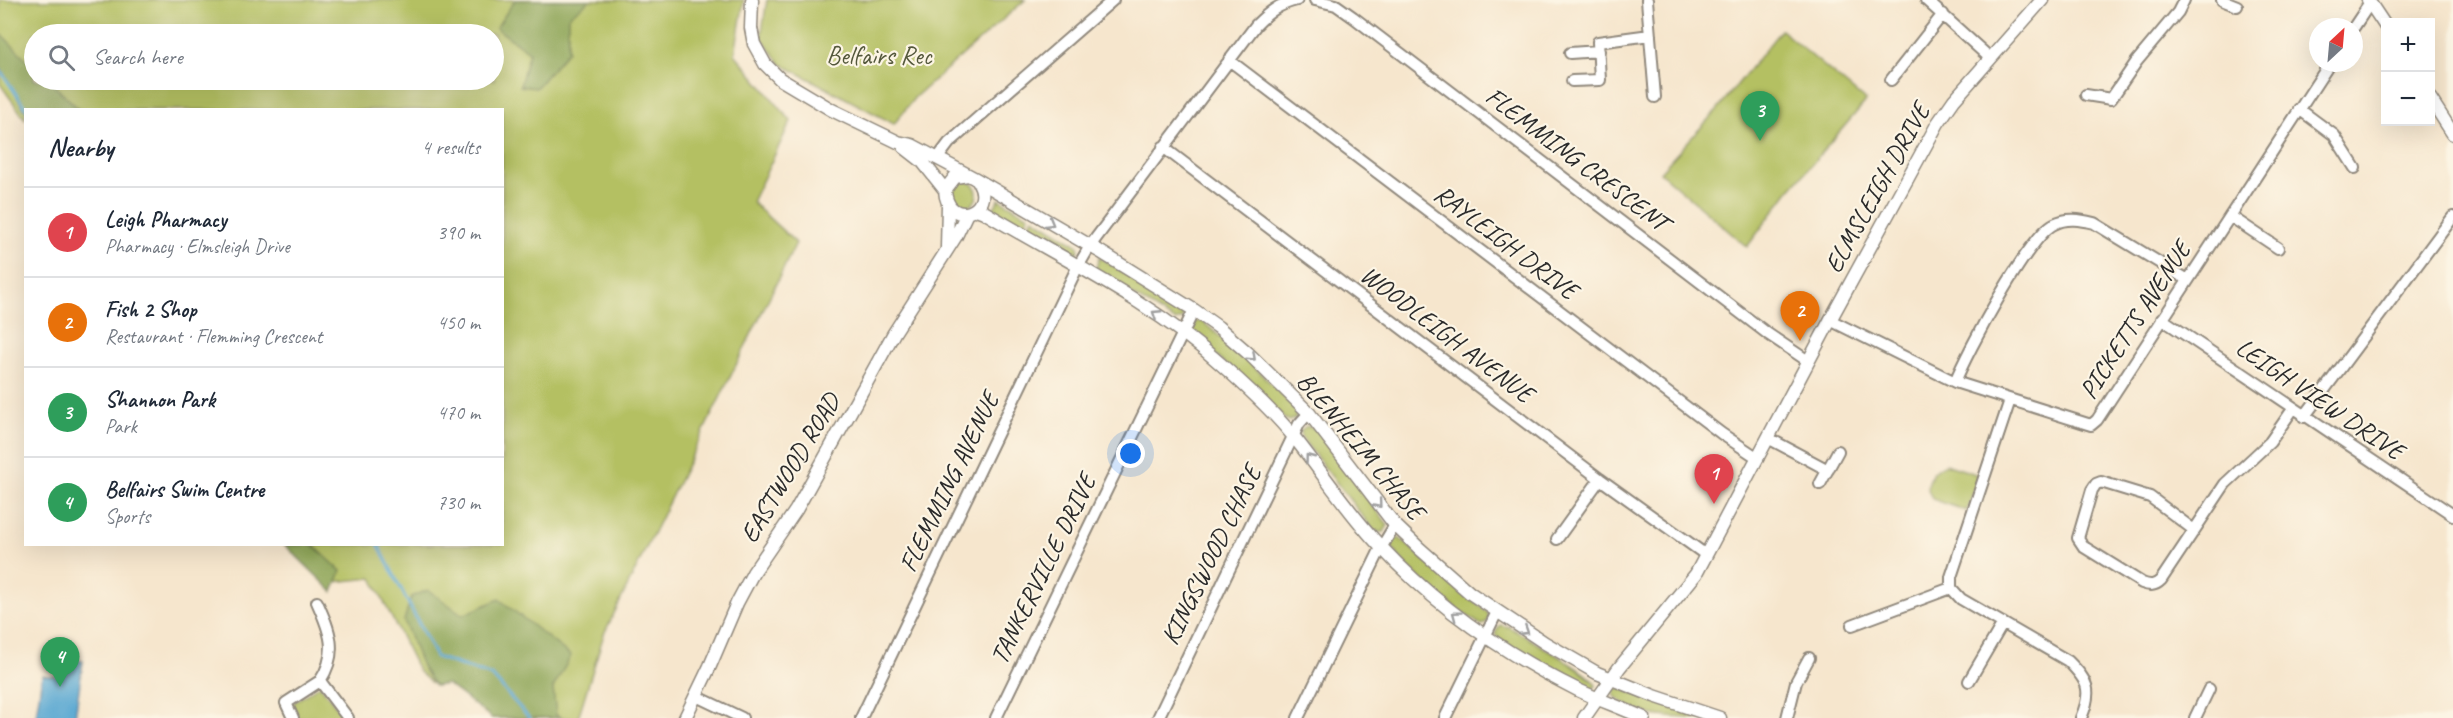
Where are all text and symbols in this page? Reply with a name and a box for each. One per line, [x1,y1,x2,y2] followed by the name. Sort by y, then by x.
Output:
[2309,18,2363,72] north arrow
[2381,18,2435,126] map controls
[2381,18,2435,72] button: +
[24,24,504,90] search box
[826,39,933,72] park label: Belfairs Rec
[45,41,78,74] icon: search
[93,43,183,71] text: Search here
[2381,72,2435,126] button: −
[1479,80,1681,243] street label: FLEMMING CRESCENT
[1740,92,1780,141] pin: 3
[1817,94,1939,279] street label: ELMSLEIGH DRIVE
[48,131,113,164] text: Nearby
[421,135,480,160] text: 4 results
[1428,177,1587,309] street label: RAYLEIGH DRIVE
[105,206,226,234] text: Leigh Pharmacy
[1043,215,1054,227] one-way arrow
[63,220,72,245] text: 1
[437,220,480,245] text: 390 m
[2072,232,2200,405] street label: PICKETTS AVENUE
[105,234,290,259] text: Pharmacy · Elmsleigh Drive
[1354,258,1543,412] street label: WOODLEIGH AVENUE
[1780,292,1820,341] pin: 2
[105,296,196,324] text: Fish 2 Shop
[63,310,72,335] text: 2
[437,310,480,335] text: 450 m
[1152,310,1163,321] one-way arrow
[105,324,322,349] text: Restaurant · Flemming Crescent
[2230,331,2413,469] street label: LEIGH VIEW DRIVE
[1244,349,1255,360] one-way arrow
[1290,366,1435,529] street label: BLENHEIM CHASE
[891,383,1008,577] street label: FLEMMING AVENUE
[733,385,849,549] street label: EASTWOOD ROAD
[105,386,215,414] text: Shannon Park
[63,400,72,425] text: 3
[437,400,480,425] text: 470 m
[105,414,137,439] text: Park
[1116,439,1145,468] your location
[1306,453,1317,464] one-way arrow
[1694,454,1734,504] pin: 1
[1153,457,1270,650] street label: KINGSWOOD CHASE
[983,465,1105,670] street label: TANKERVILLE DRIVE
[105,476,264,504] text: Belfairs Swim Centre
[63,490,72,515] text: 4
[437,490,480,515] text: 730 m
[1371,497,1382,508] one-way arrow
[105,504,150,529] text: Sports
[1452,611,1463,622] one-way arrow
[1519,623,1530,634] one-way arrow
[40,638,80,687] pin: 4

